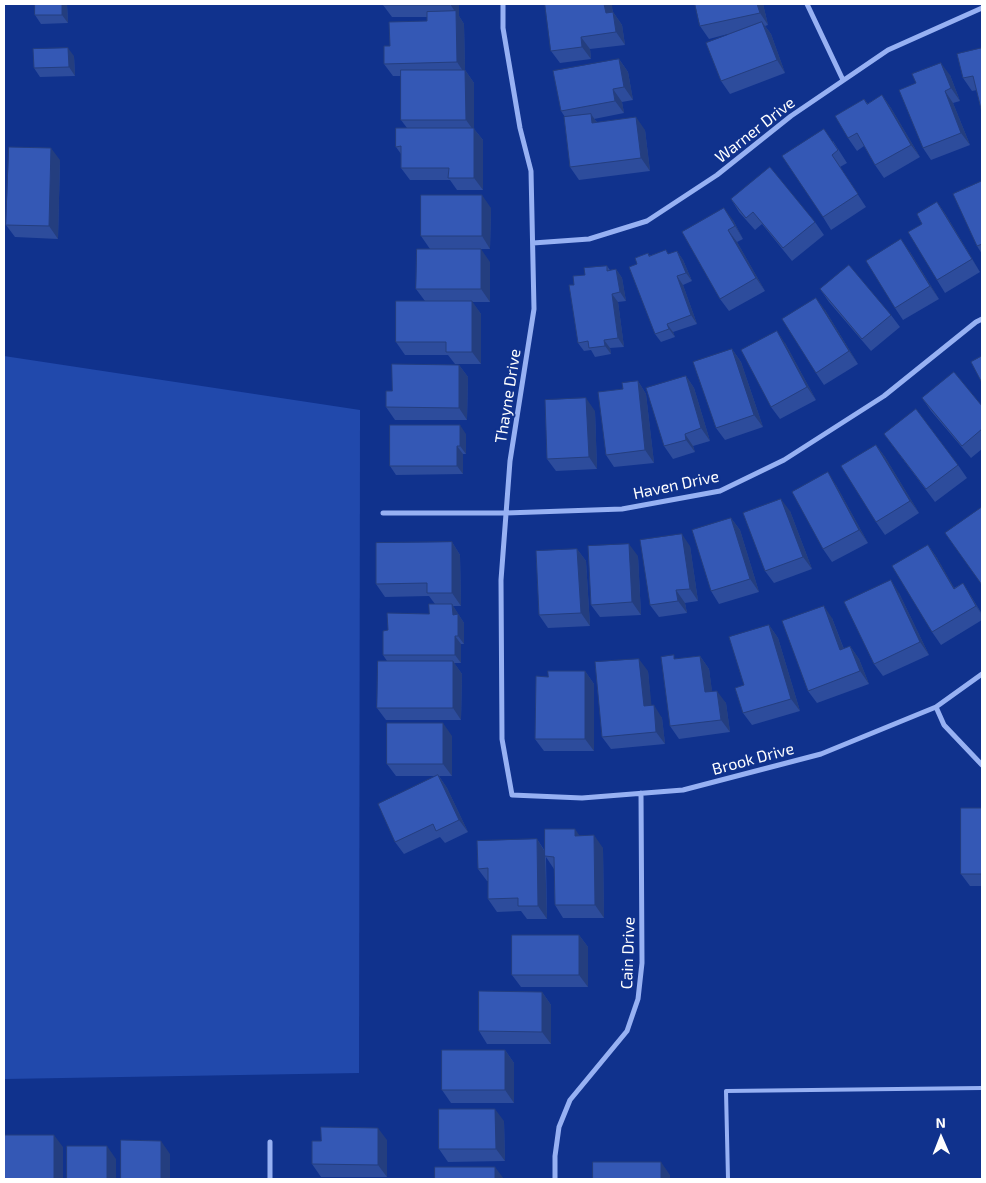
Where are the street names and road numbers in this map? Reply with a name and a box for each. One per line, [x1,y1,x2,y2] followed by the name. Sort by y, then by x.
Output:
[711,93,799,167] street label: Warner Drive
[491,347,525,445] street label: Thayne Drive
[631,467,721,503] street label: Haven Drive
[710,739,796,779] street label: Brook Drive
[617,916,639,990] street label: Cain Drive

